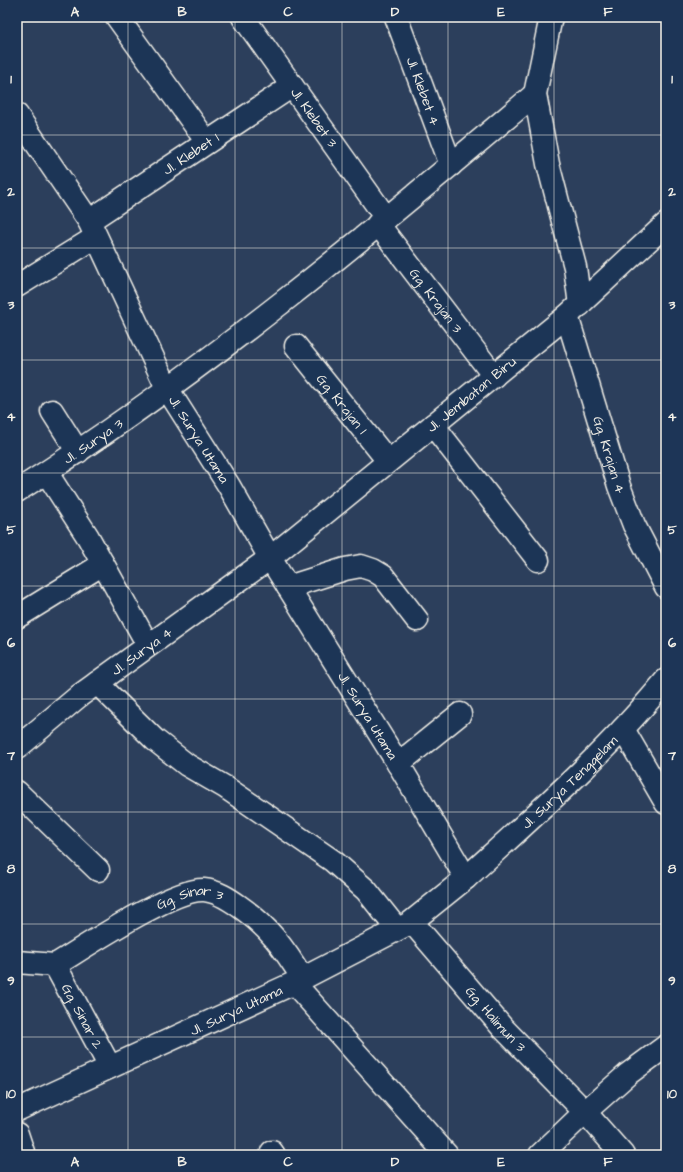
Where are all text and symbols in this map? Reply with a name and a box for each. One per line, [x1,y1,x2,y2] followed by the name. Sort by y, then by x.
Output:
[71,3,80,21] text: A
[177,3,187,21] text: B
[283,3,293,21] text: C
[391,3,400,21] text: D
[497,3,505,21] text: E
[603,3,613,21] text: F
[401,54,445,129] street label: Jl. Klebet 4
[10,70,12,88] text: 1
[671,70,673,88] text: 1
[285,84,342,152] street label: Jl. Klebet 3
[159,128,223,180] street label: Jl. Klebet 1
[6,183,15,201] text: 2
[667,183,676,201] text: 2
[404,264,467,338] street label: Gg. Krajan 3
[7,296,15,314] text: 3
[668,296,676,314] text: 3
[423,352,521,438] street label: Jl. Jembatan Biru
[311,370,372,439] street label: Gg. Krajan 1
[163,392,234,487] street label: Jl. Surya Utama
[7,408,16,426] text: 4
[668,408,677,426] text: 4
[60,414,128,469] street label: Jl. Surya 3
[587,414,630,497] street label: Gg. Krajan 4
[6,521,16,539] text: 5
[667,521,677,539] text: 5
[107,622,177,681] street label: Jl. Surya 4
[7,634,16,652] text: 6
[668,634,677,652] text: 6
[332,668,402,764] street label: Jl. Surya Utama
[517,731,623,834] street label: Jl. Surya Tenggelam
[6,747,16,765] text: 7
[667,747,677,765] text: 7
[7,860,16,878] text: 8
[668,860,677,878] text: 8
[153,881,227,915] street label: Gg. Sinar 3
[7,972,15,990] text: 9
[668,972,676,990] text: 9
[56,980,107,1053] street label: Gg. Sinar 2
[187,981,286,1041] street label: Jl. Surya Utama
[460,982,530,1057] street label: Gg. Halimun 3
[6,1085,17,1103] text: 10
[667,1085,678,1103] text: 10
[71,1153,80,1171] text: A
[177,1153,187,1171] text: B
[283,1153,293,1171] text: C
[391,1153,400,1171] text: D
[497,1153,505,1171] text: E
[603,1153,613,1171] text: F

